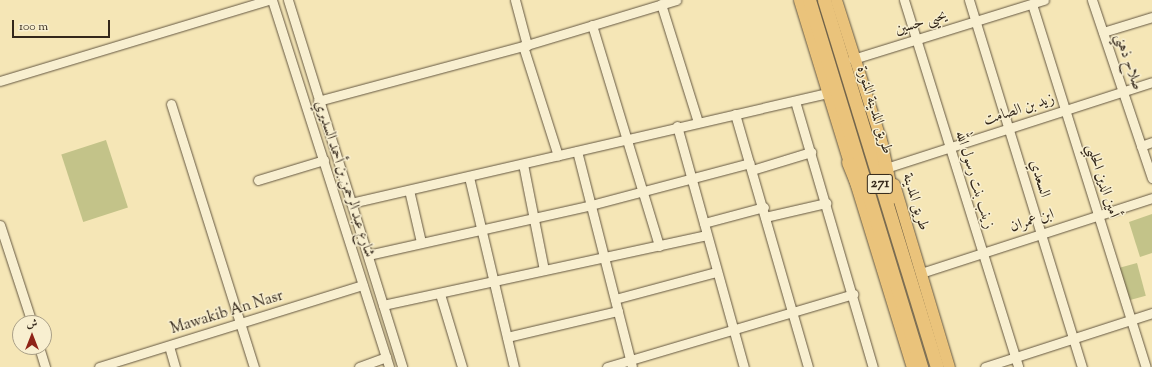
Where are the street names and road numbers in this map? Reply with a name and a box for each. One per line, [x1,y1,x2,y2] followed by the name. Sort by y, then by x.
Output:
[893,7,949,39] street label: يحيى حسين
[1110,31,1146,93] street label: صلاح ذهني
[852,64,896,156] street label: طريق المدينة المنورة
[981,90,1057,130] street label: زيد بن الصامت
[310,98,378,260] street label: شارع عبد الرحمن بن أحمد السديري
[951,129,997,231] street label: زينب بنت رسول الله
[1082,142,1122,220] street label: أمين الدين الحلبي
[1025,158,1053,200] street label: السعدي
[898,171,932,233] street label: طريق المدينة
[866,172,894,196] road number: 271
[1008,205,1056,237] street label: ابن عمران
[168,287,286,339] street label: Mawakib An Nasr

